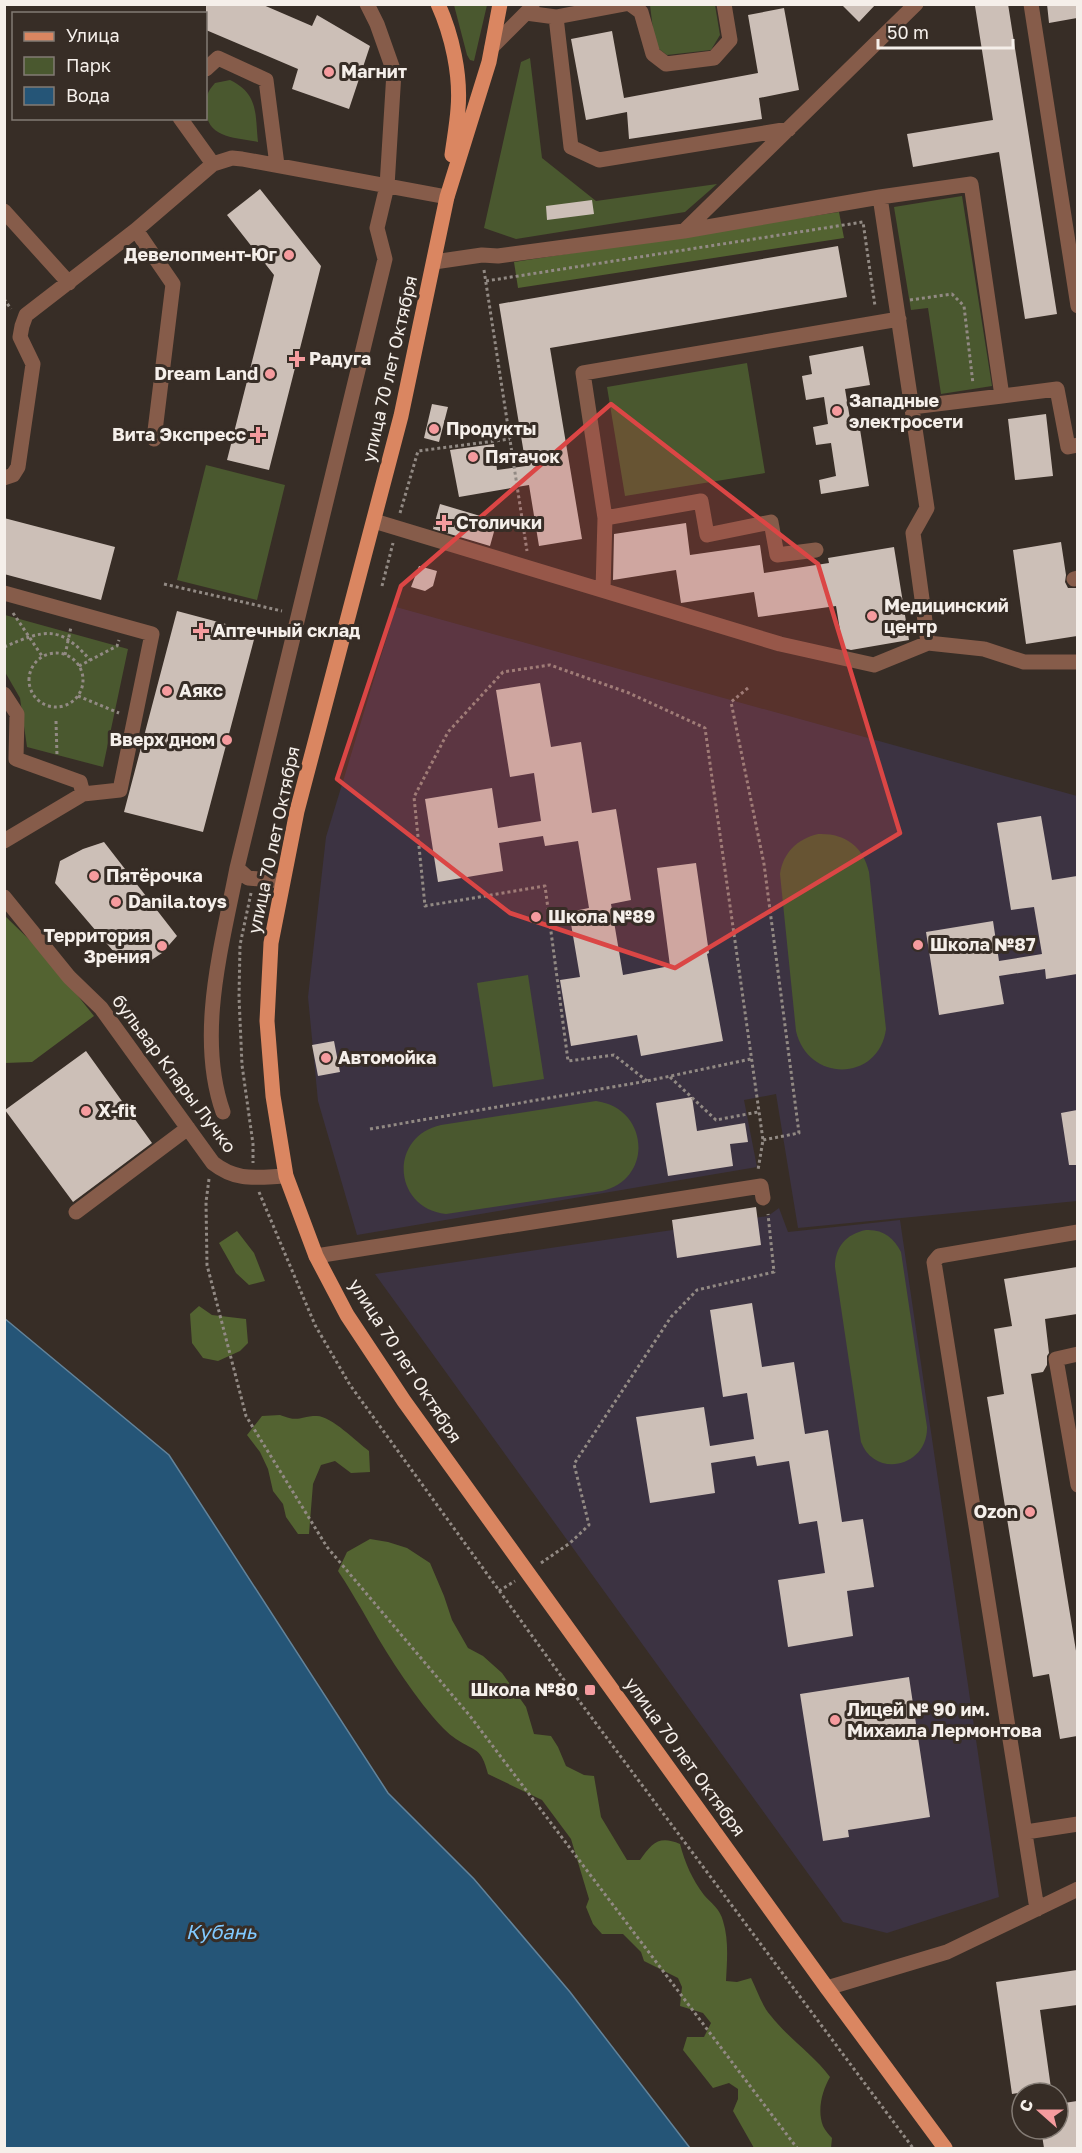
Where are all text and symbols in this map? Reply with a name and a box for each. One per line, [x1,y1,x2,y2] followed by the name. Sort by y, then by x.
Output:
[12,12,207,120] legend
[878,12,1013,50] scale bar
[887,21,929,43] text: 50 m
[66,24,120,46] text: Улица
[66,54,111,76] text: Парк
[341,60,407,82] place label: Магнит
[322,65,336,79] marker: Магнит
[66,84,110,106] text: Вода
[124,243,277,265] place label: Девелопмент-Юг
[282,248,296,262] marker: Девелопмент-Юг
[357,273,421,464] street label: улица 70 лет Октября
[309,347,371,369] place label: Радуга
[290,352,304,366] marker: Радуга
[154,362,258,384] place label: Dream Land
[263,367,277,381] marker: Dream Land
[849,389,963,432] place label: Западные электросети
[830,404,844,418] marker: Западные электросети
[446,417,537,439] place label: Продукты
[427,422,441,436] marker: Продукты
[112,423,246,445] place label: Вита Экспресс
[251,428,265,442] marker: Вита Экспресс
[485,445,561,467] place label: Пятачок
[466,450,480,464] marker: Пятачок
[456,511,542,533] place label: Столички
[437,516,451,530] marker: Столички
[884,594,1009,637] place label: Медицинский центр
[865,609,879,623] marker: Медицинский центр
[213,619,360,641] place label: Аптечный склад
[194,624,208,638] marker: Аптечный склад
[179,679,223,701] place label: Аякс
[160,684,174,698] marker: Аякс
[110,728,215,750] place label: Вверх дном
[220,733,234,747] marker: Вверх дном
[242,744,304,936] street label: улица 70 лет Октября
[106,864,203,886] place label: Пятёрочка
[87,869,101,883] marker: Пятёрочка
[128,890,227,912] place label: Danila.toys
[109,895,123,909] marker: Danila.toys
[548,905,655,927] place label: Школа №89
[529,910,543,924] marker: Школа №89
[43,924,150,967] place label: Территория Зрения
[930,933,1036,955] place label: Школа №87
[911,938,925,952] marker: Школа №87
[155,939,169,953] marker: Территория Зрения
[108,990,241,1157] street label: бульвар Клары Лучко
[338,1046,436,1068] place label: Автомойка
[319,1051,333,1065] marker: Автомойка
[98,1099,137,1121] place label: X-fit
[79,1104,93,1118] marker: X-fit
[345,1274,467,1447] street label: улица 70 лет Октября
[974,1500,1018,1522] place label: Ozon
[1023,1505,1037,1519] marker: Ozon
[621,1673,751,1840] street label: улица 70 лет Октября
[470,1678,578,1700] place label: Школа №80
[583,1683,597,1697] marker: Школа №80
[847,1698,1042,1741] place label: Лицей № 90 им. Михаила Лермонтова
[828,1713,842,1727] marker: Лицей № 90 им. Михаила Лермонтова
[186,1919,258,1944] water label: Кубань
[1010,2081,1070,2141] north arrow
[1015,2097,1037,2115] text: С

